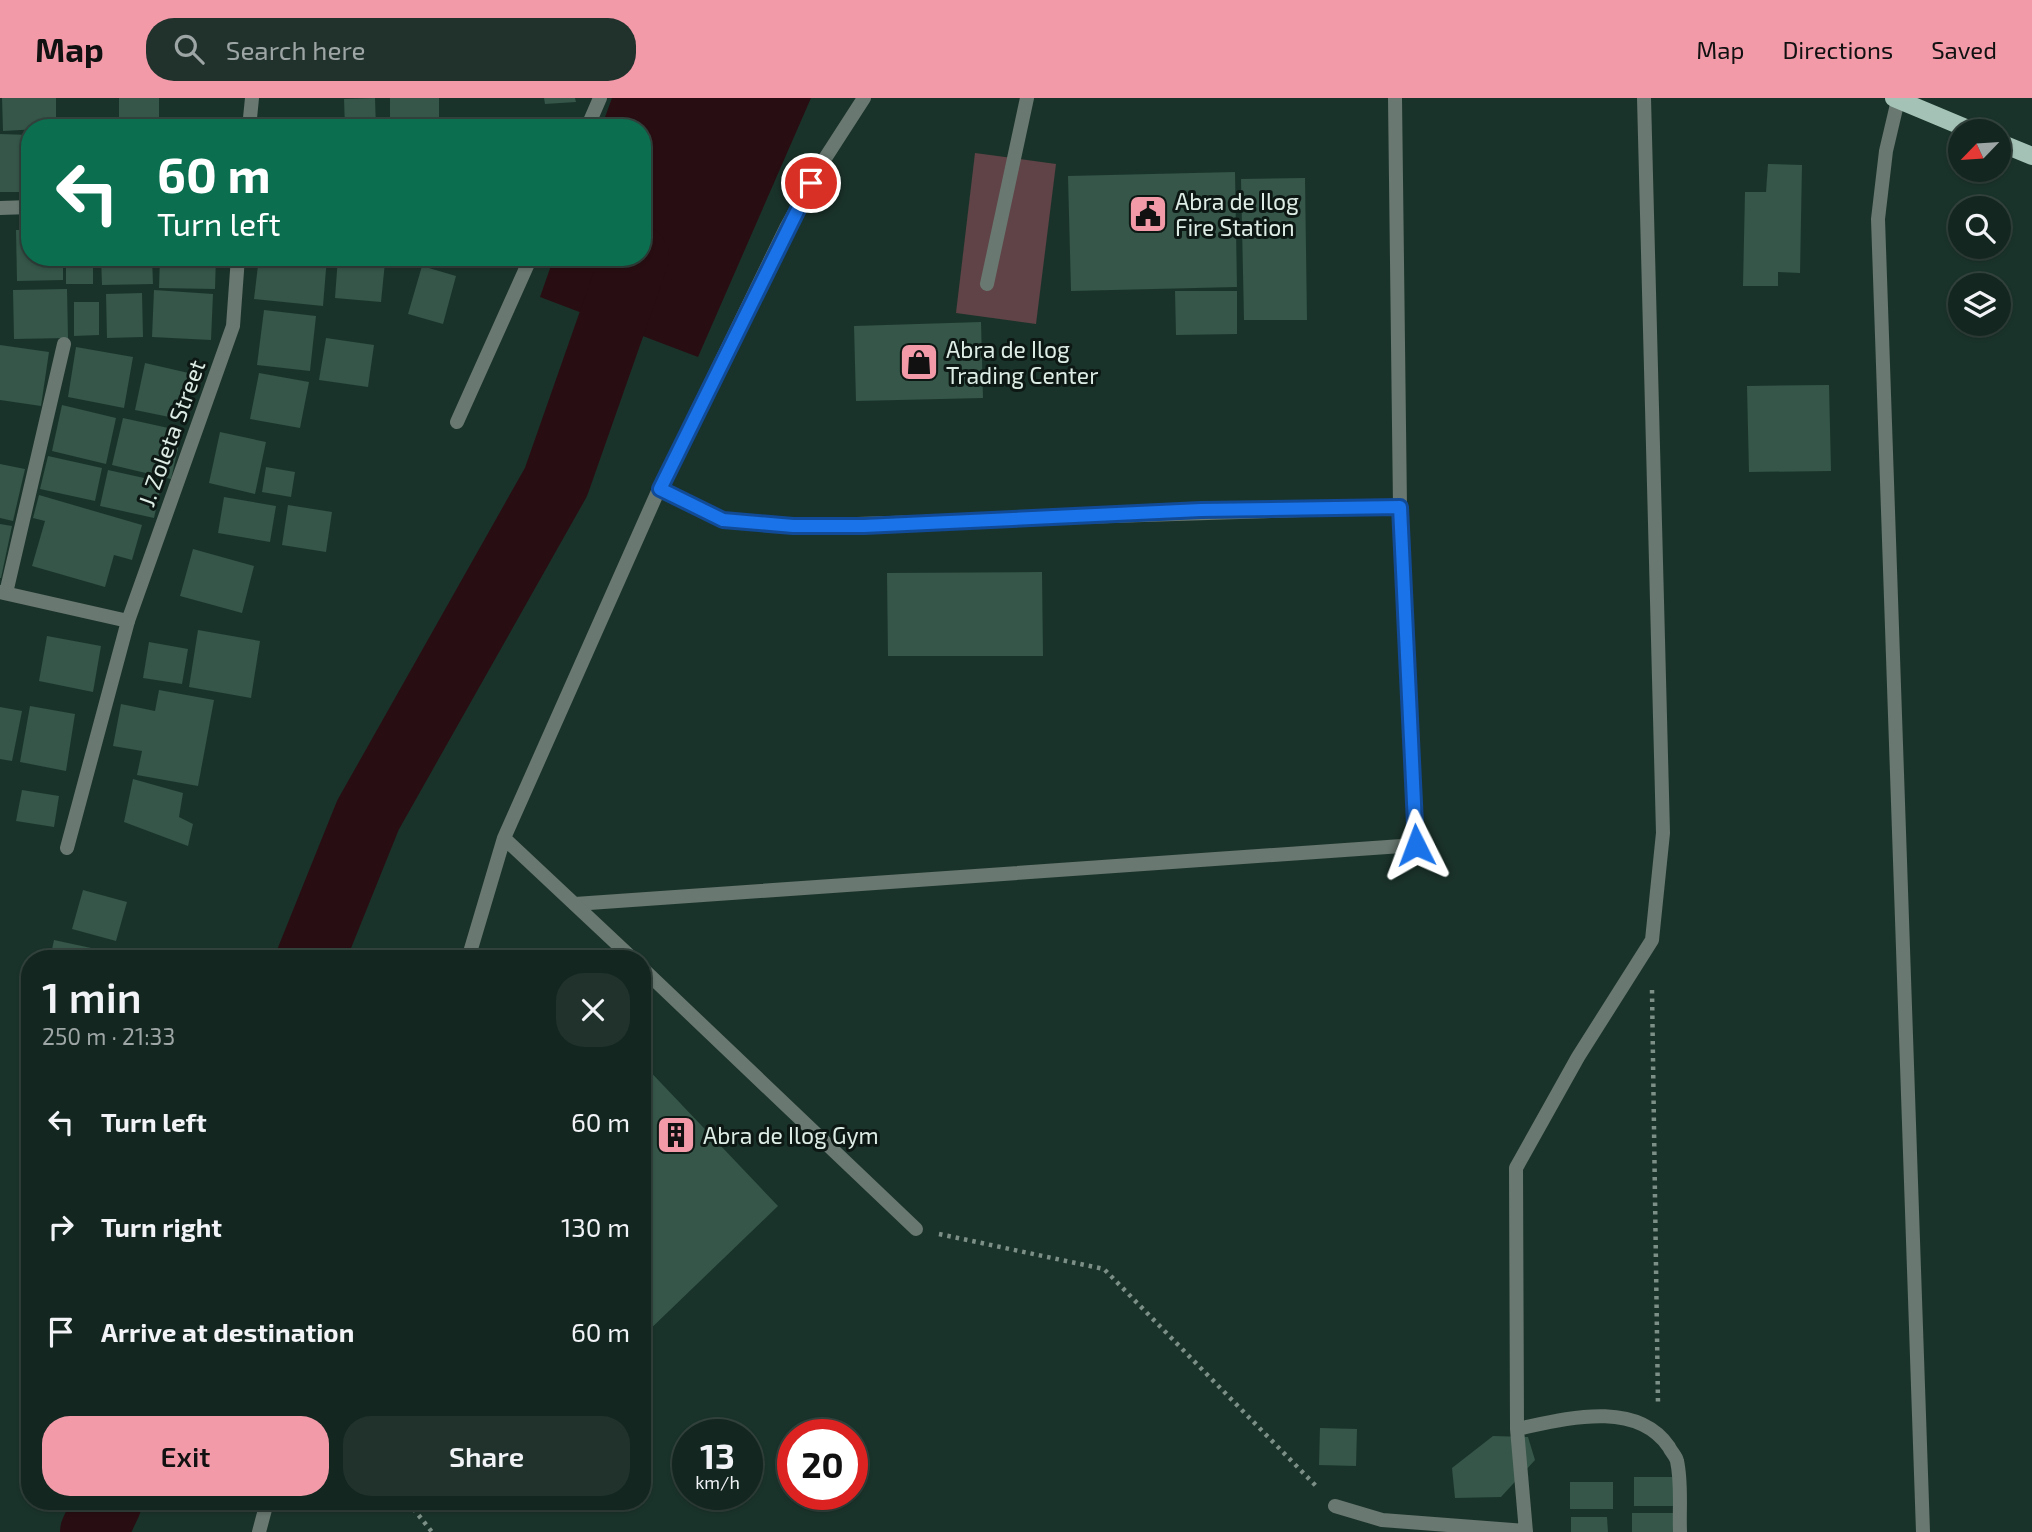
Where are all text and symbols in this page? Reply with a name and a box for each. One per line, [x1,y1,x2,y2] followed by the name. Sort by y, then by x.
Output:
[146,18,636,81] search box
[35,29,104,69] text: Map
[170,30,208,68] icon: search
[226,34,365,65] text: Search here
[1696,35,1744,64] text: Map
[1782,35,1893,64] text: Directions
[1931,35,1997,64] text: Saved
[1948,119,2011,182] north arrow
[1948,119,2011,336] map controls
[157,144,271,203] text: 60 m
[42,147,133,238] icon: left
[781,153,841,213] pin
[792,164,830,202] icon: arrive
[1175,187,1299,241] place label: Abra de Ilog Fire Station
[1127,193,1169,235] public building icon: Abra de Ilog Fire Station
[1948,196,2011,259] button: search
[157,204,281,242] text: Turn left
[1948,273,2011,336] button: layers
[946,335,1098,389] place label: Abra de Ilog Trading Center
[898,341,940,383] shop icon: Abra de Ilog Trading Center
[132,356,211,510] street label: J. Zoleta Street
[1379,808,1453,882] position arrow
[42,971,142,1021] text: 1 min
[556,973,630,1047] button: close
[42,1022,175,1050] text: 250 m · 21:33
[42,1103,80,1141] icon: left
[101,1106,207,1137] text: Turn left
[571,1106,630,1137] text: 60 m
[655,1114,697,1156] building icon: Abra de Ilog Gym
[703,1121,879,1149] place label: Abra de Ilog Gym
[42,1208,80,1246] icon: right
[101,1211,222,1242] text: Turn right
[561,1211,630,1242] text: 130 m
[42,1313,80,1351] icon: arrive
[101,1316,354,1347] text: Arrive at destination
[571,1316,630,1347] text: 60 m
[42,1416,329,1496] button: Exit
[343,1416,630,1496] button: Share
[777,1419,868,1510] speed limit sign: 20
[700,1434,735,1476] text: 13
[695,1471,740,1493] text: km/h

